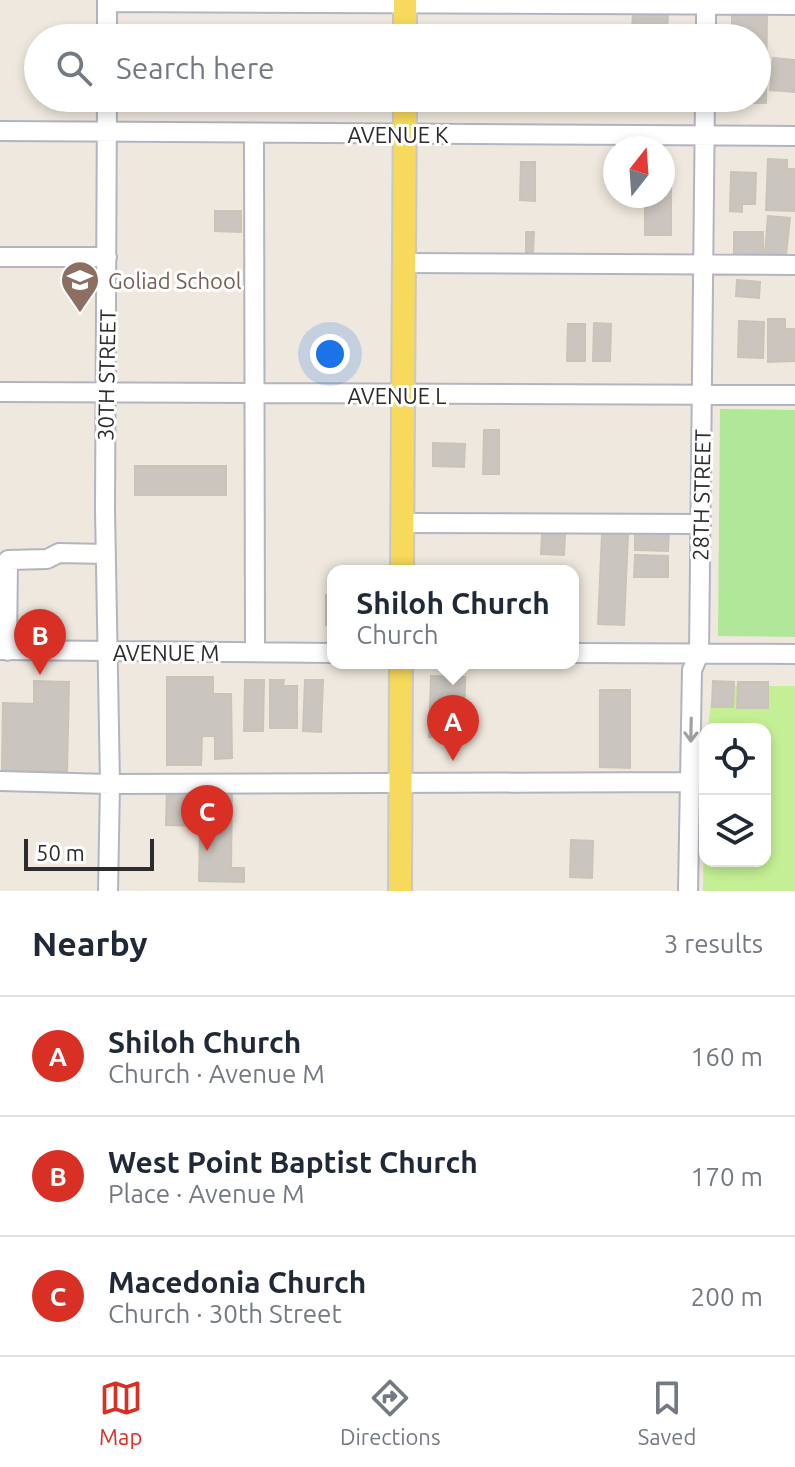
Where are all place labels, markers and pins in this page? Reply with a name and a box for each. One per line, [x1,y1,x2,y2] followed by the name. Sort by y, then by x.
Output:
[59,259,101,314] school or university icon: Goliad School
[108,268,242,293] place label: Goliad School
[14,609,66,675] pin: B
[427,695,479,761] pin: A
[181,785,233,851] pin: C

